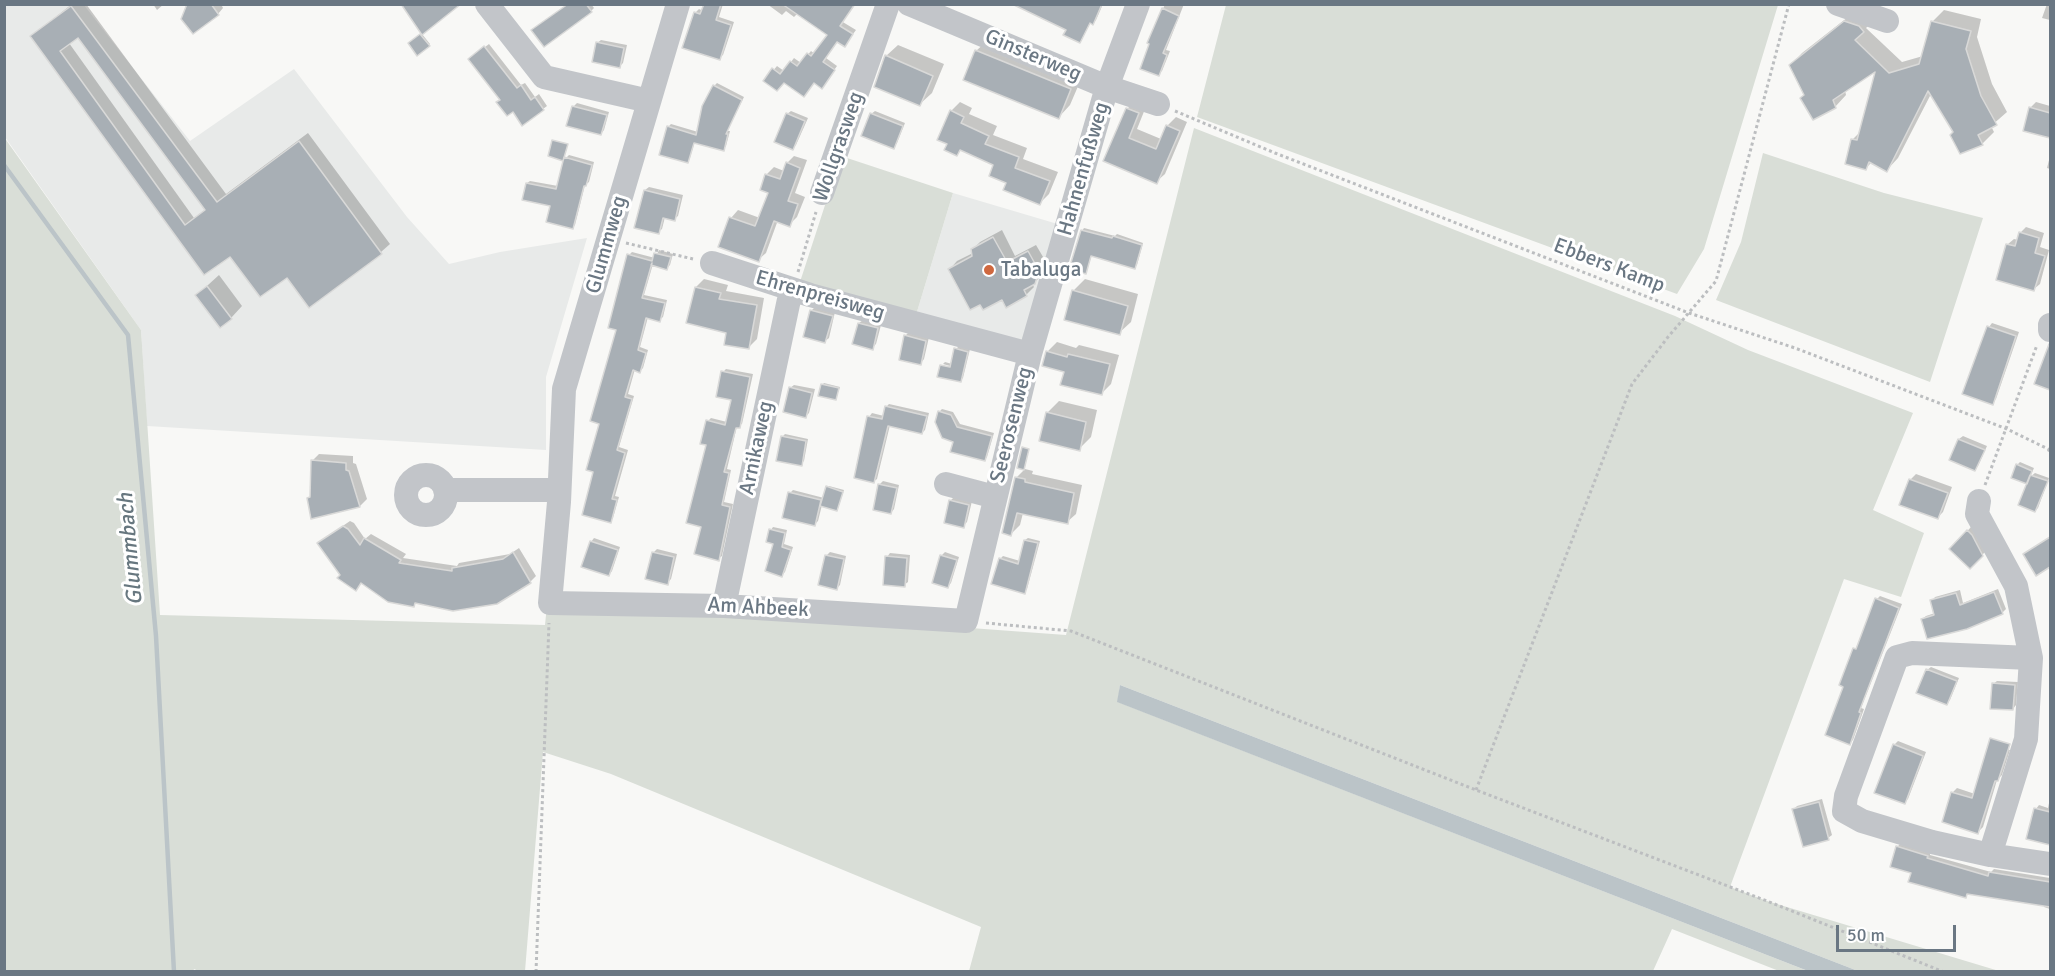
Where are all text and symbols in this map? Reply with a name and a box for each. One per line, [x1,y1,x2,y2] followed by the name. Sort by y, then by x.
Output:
[981,24,1085,88] street label: Ginsterweg
[808,89,870,205] street label: Wollgrasweg
[1053,99,1115,239] street label: Hahnenfußweg
[581,193,633,297] street label: Glummweg
[1550,233,1668,299] street label: Ebbers Kamp
[1001,257,1081,283] place label: Tabaluga
[982,263,996,277] marker: Tabaluga
[753,266,887,326] street label: Ehrenpreisweg
[985,365,1039,485] street label: Seerosenweg
[735,399,779,497] street label: Arnikaweg
[113,492,149,606] water label: Glummbach
[707,593,809,623] street label: Am Ahbeek
[1839,913,1959,951] scale bar
[1847,924,1885,946] text: 50 m

